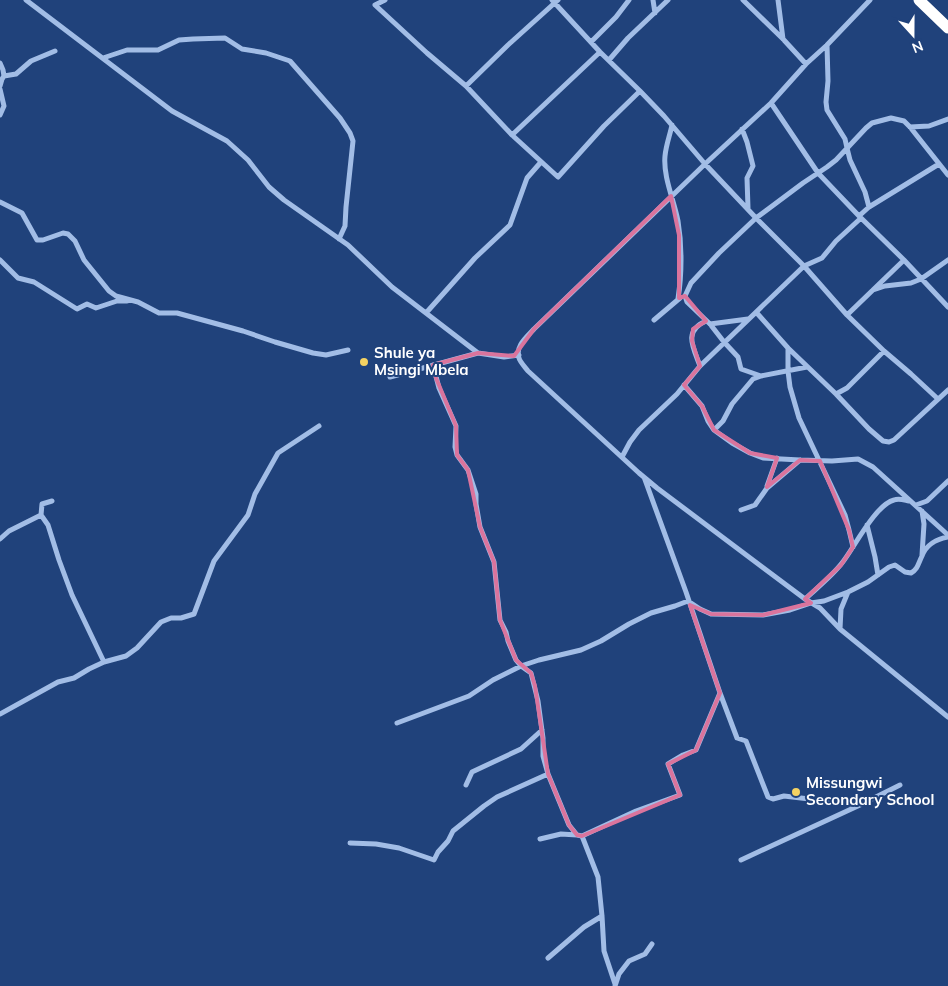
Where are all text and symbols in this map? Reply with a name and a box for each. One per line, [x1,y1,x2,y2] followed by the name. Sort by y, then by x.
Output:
[888,10,938,60] north arrow
[909,37,926,57] text: N
[374,343,469,379] place label: Shule ya Msingi Mbela
[358,356,370,368] marker: Shule ya Msingi Mbela
[806,773,934,809] place label: Missungwi Secondary School
[790,786,802,798] marker: Missungwi Secondary School

